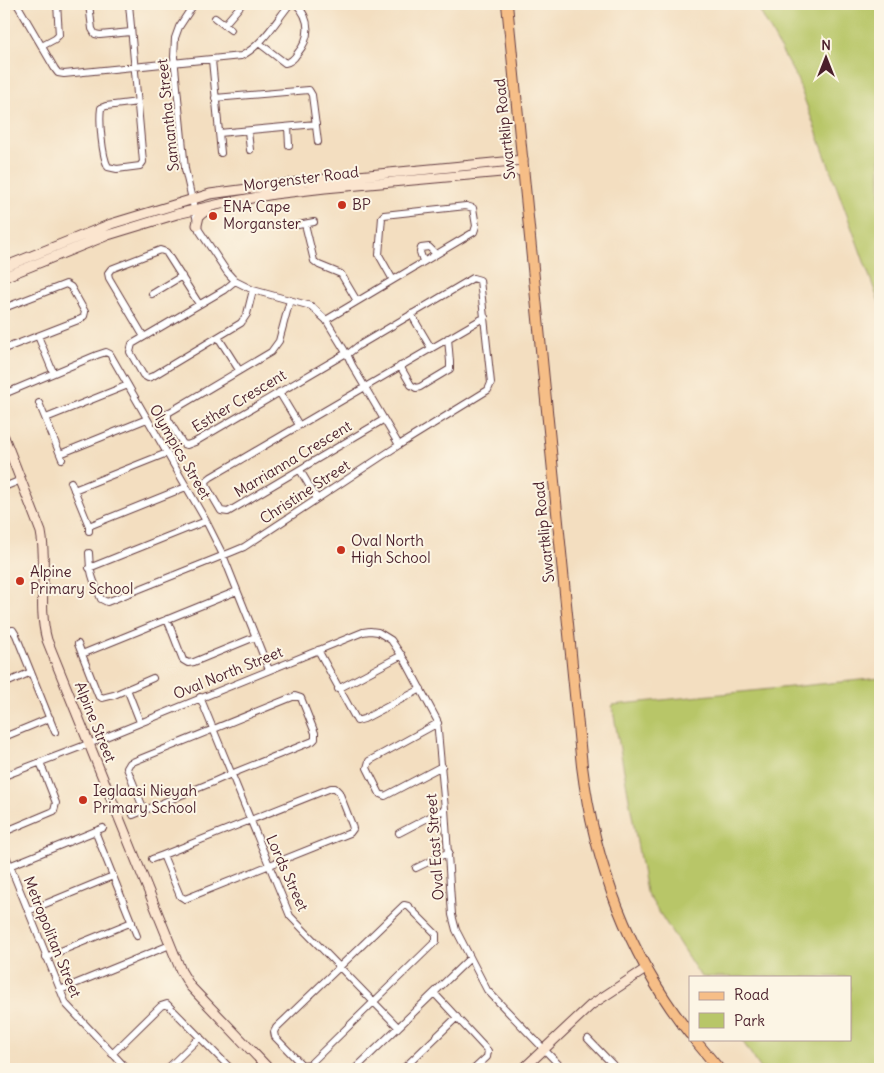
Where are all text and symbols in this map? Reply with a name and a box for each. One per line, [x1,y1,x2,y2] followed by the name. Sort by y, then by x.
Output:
[802,32,852,82] north arrow
[821,36,831,54] text: N
[152,58,183,172] street label: Samantha Street
[490,77,519,180] street label: Swartklip Road
[242,162,360,195] street label: Morgenster Road
[352,195,371,214] place label: BP
[223,197,301,233] place label: ENA Cape Morganster
[336,199,348,211] marker: BP
[207,210,219,222] marker: ENA Cape Morganster
[188,365,289,436] street label: Esther Crescent
[146,401,215,503] street label: Olympics Street
[231,416,355,501] street label: Marrianna Crescent
[256,455,353,528] street label: Christine Street
[529,480,558,583] street label: Swartklip Road
[351,531,431,567] place label: Oval North High School
[335,544,347,556] marker: Oval North High School
[30,562,133,598] place label: Alpine Primary School
[14,575,26,587] marker: Alpine Primary School
[170,642,285,703] street label: Oval North Street
[71,679,120,765] street label: Alpine Street
[93,781,197,817] place label: Ieglaasi Nieyah Primary School
[421,793,448,901] street label: Oval East Street
[77,794,89,806] marker: Ieglaasi Nieyah Primary School
[262,832,313,914] street label: Lords Street
[19,873,85,1000] street label: Metropolitan Street
[689,976,852,1040] legend
[734,985,769,1004] text: Road
[734,1011,765,1030] text: Park

